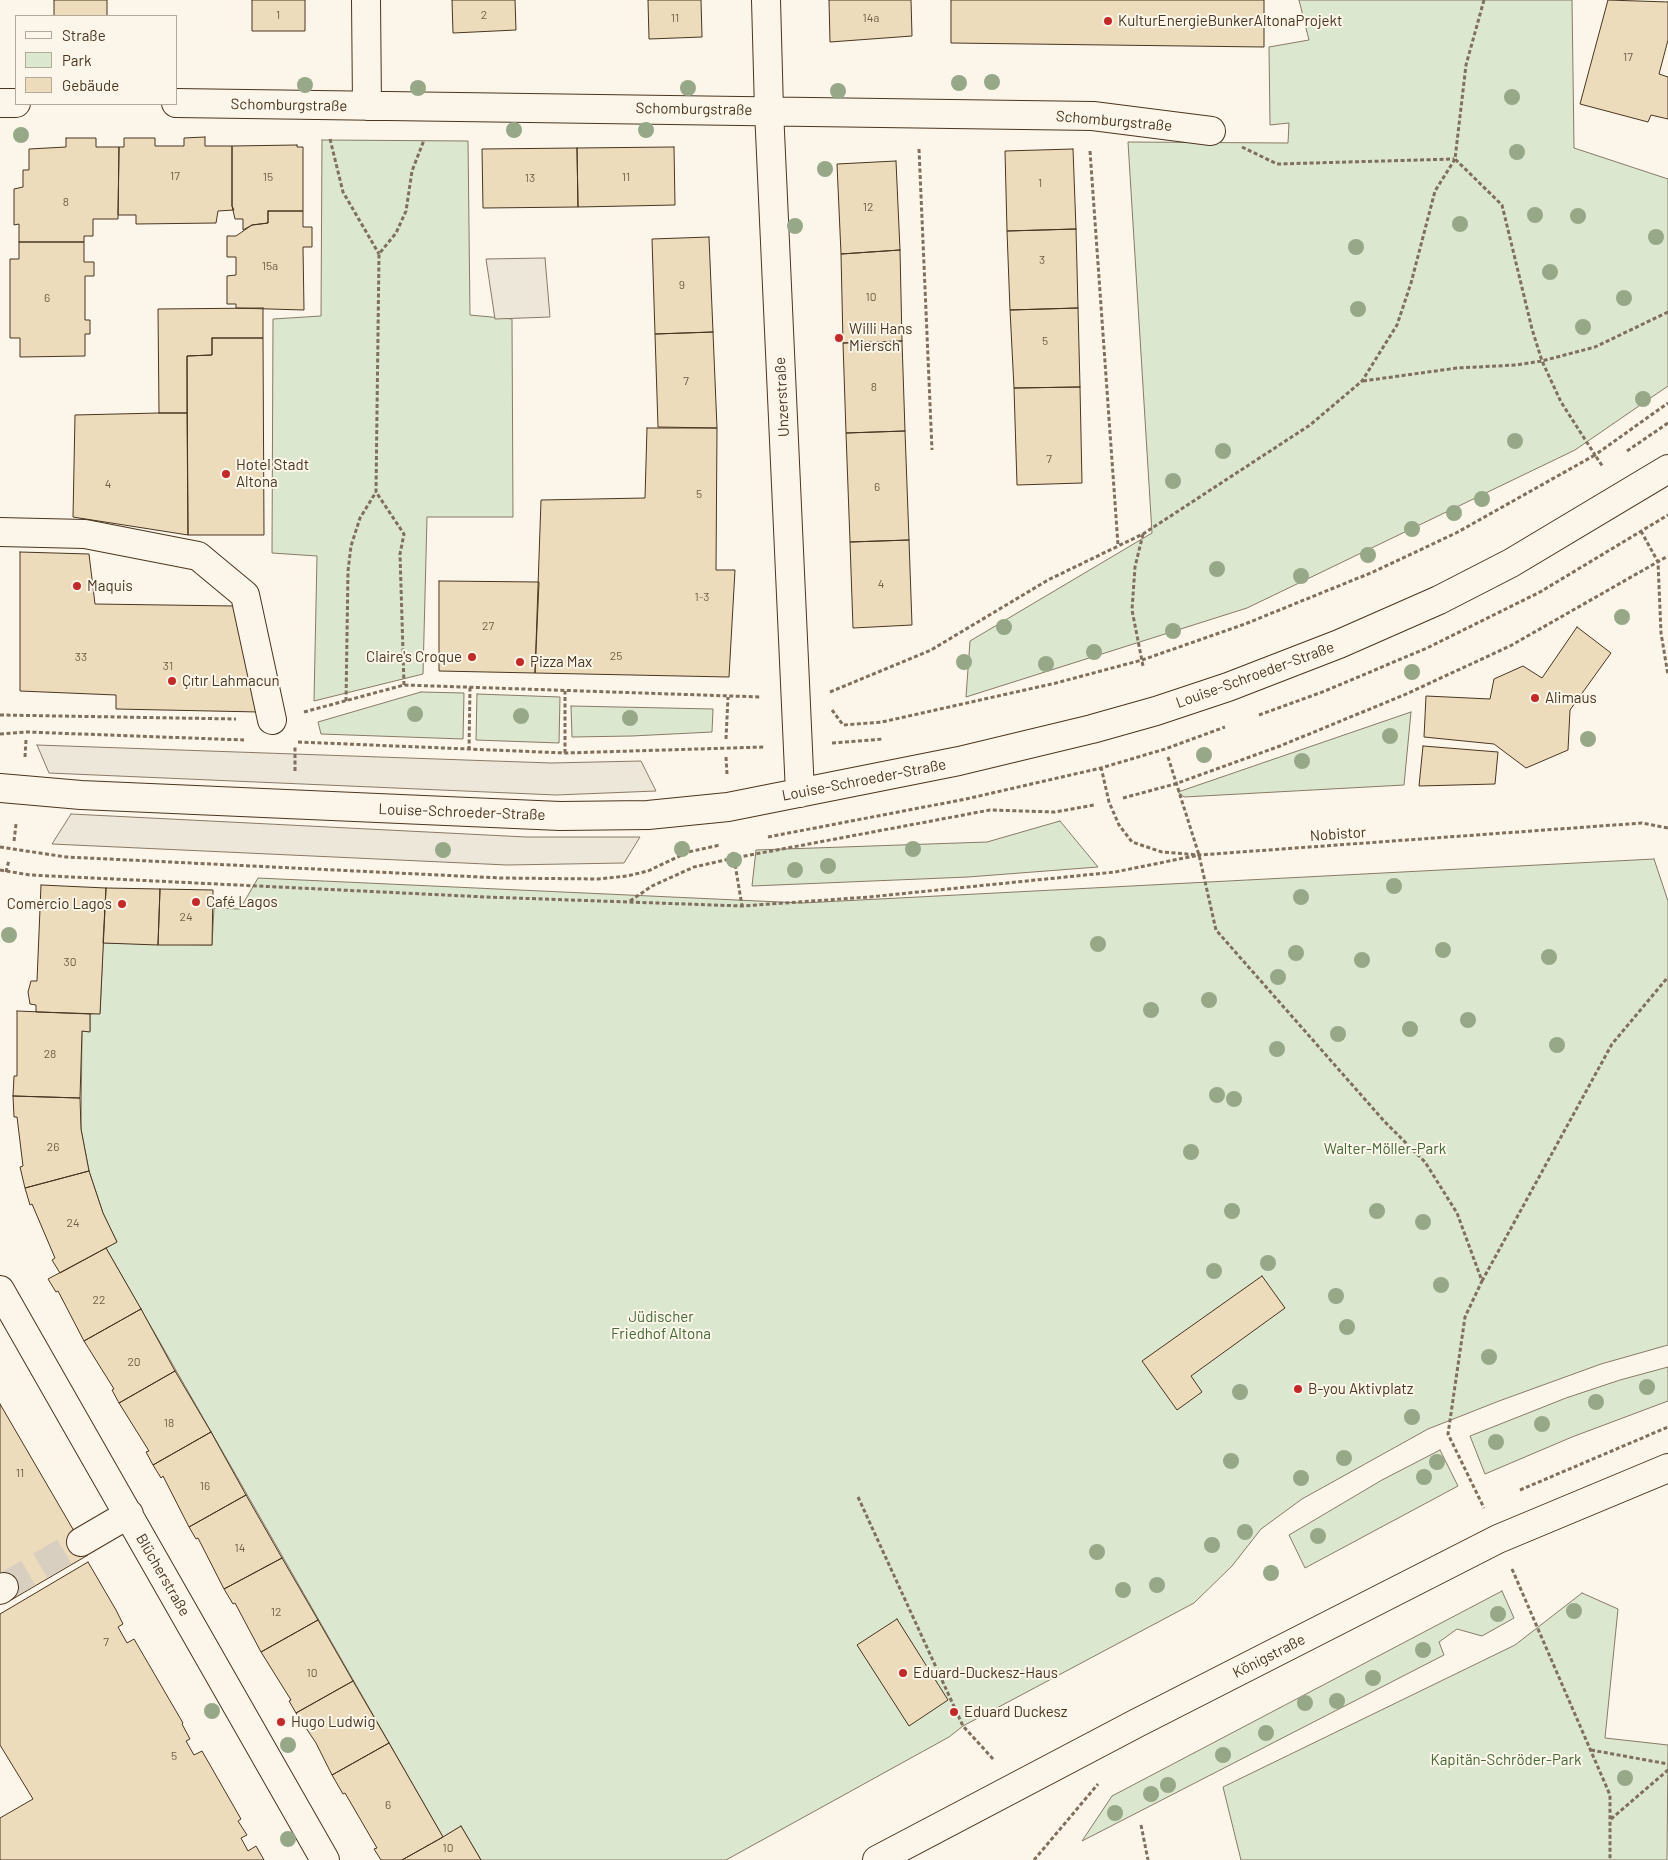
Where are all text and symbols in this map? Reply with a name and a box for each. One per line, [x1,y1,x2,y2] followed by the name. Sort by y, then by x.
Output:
[276,8,280,22] house number: 1
[481,8,487,22] house number: 2
[671,11,679,25] house number: 11
[863,11,879,25] house number: 14a
[1118,12,1343,30] place label: KulturEnergieBunkerAltonaProjekt
[15,15,178,105] legend
[1102,15,1114,27] marker: KulturEnergieBunkerAltonaProjekt
[62,26,106,44] text: Straße
[1623,50,1633,64] house number: 17
[62,51,91,69] text: Park
[62,76,119,94] text: Gebäude
[231,95,347,115] street label: Schomburgstraße
[636,99,752,119] street label: Schomburgstraße
[1055,107,1173,135] street label: Schomburgstraße
[170,169,180,183] house number: 17
[263,170,273,184] house number: 15
[622,170,630,184] house number: 11
[525,171,535,185] house number: 13
[1038,176,1042,190] house number: 1
[63,195,69,209] house number: 8
[863,200,873,214] house number: 12
[1039,253,1045,267] house number: 3
[262,259,278,273] house number: 15a
[679,278,685,292] house number: 9
[866,290,876,304] house number: 10
[44,291,50,305] house number: 6
[849,320,912,355] place label: Willi Hans Miersch
[833,332,845,344] marker: Willi Hans Miersch
[1042,334,1048,348] house number: 5
[771,357,793,437] street label: Unzerstraße
[683,374,689,388] house number: 7
[871,380,877,394] house number: 8
[1046,452,1052,466] house number: 7
[236,456,309,491] place label: Hotel Stadt Altona
[220,468,232,480] marker: Hotel Stadt Altona
[105,477,111,491] house number: 4
[874,480,880,494] house number: 6
[696,487,702,501] house number: 5
[87,577,133,595] place label: Maquis
[878,577,884,591] house number: 4
[71,580,83,592] marker: Maquis
[694,590,710,604] house number: 1-3
[482,619,494,633] house number: 27
[1173,638,1337,712] street label: Louise-Schroeder-Straße
[366,648,462,666] place label: Claire's Croque
[610,649,622,663] house number: 25
[75,650,87,664] house number: 33
[466,651,478,663] marker: Claire's Croque
[530,653,592,671] place label: Pizza Max
[514,656,526,668] marker: Pizza Max
[163,659,173,673] house number: 31
[182,672,280,690] place label: Çıtır Lahmacun
[166,675,178,687] marker: Çıtır Lahmacun
[1545,689,1597,707] place label: Alimaus
[1529,692,1541,704] marker: Alimaus
[780,755,948,805] street label: Louise-Schroeder-Straße
[378,800,546,824] street label: Louise-Schroeder-Straße
[1309,823,1367,845] street label: Nobistor
[206,893,278,911] place label: Café Lagos
[7,895,112,913] place label: Comercio Lagos
[190,896,202,908] marker: Café Lagos
[116,898,128,910] marker: Comercio Lagos
[179,910,193,924] house number: 24
[64,955,76,969] house number: 30
[44,1047,56,1061] house number: 28
[47,1140,59,1154] house number: 26
[1324,1140,1446,1158] park label: Walter-Möller-Park
[66,1216,80,1230] house number: 24
[93,1293,105,1307] house number: 22
[611,1308,711,1343] park label: Jüdischer Friedhof Altona
[127,1355,141,1369] house number: 20
[1308,1380,1413,1398] place label: B-you Aktivplatz
[1292,1383,1304,1395] marker: B-you Aktivplatz
[164,1416,174,1430] house number: 18
[16,1466,24,1480] house number: 11
[200,1479,210,1493] house number: 16
[132,1531,194,1619] street label: Blücherstraße
[235,1541,245,1555] house number: 14
[271,1605,281,1619] house number: 12
[1230,1630,1308,1682] street label: Königstraße
[103,1635,109,1649] house number: 7
[913,1664,1058,1682] place label: Eduard-Duckesz-Haus
[307,1666,317,1680] house number: 10
[897,1667,909,1679] marker: Eduard-Duckesz-Haus
[964,1703,1067,1721] place label: Eduard Duckesz
[948,1706,960,1718] marker: Eduard Duckesz
[291,1713,375,1731] place label: Hugo Ludwig
[275,1716,287,1728] marker: Hugo Ludwig
[171,1749,177,1763] house number: 5
[1431,1751,1581,1769] park label: Kapitän-Schröder-Park
[385,1798,391,1812] house number: 6
[443,1841,453,1855] house number: 10

